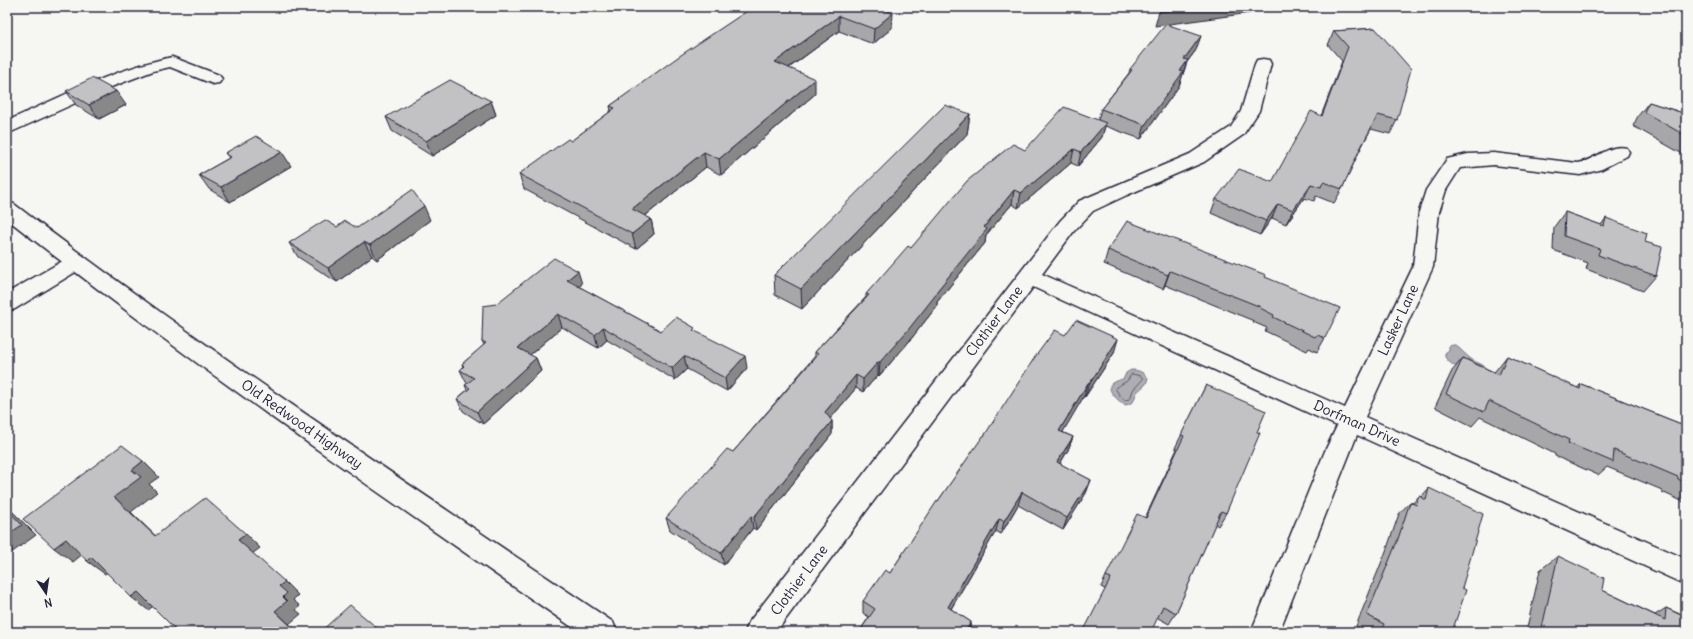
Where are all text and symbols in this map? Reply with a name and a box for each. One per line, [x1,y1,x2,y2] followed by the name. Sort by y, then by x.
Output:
[1374,281,1422,359] street label: Lasker Lane
[962,282,1026,360] street label: Clothier Lane
[238,375,366,473] street label: Old Redwood Highway
[1311,396,1403,450] street label: Dorfman Drive
[767,541,831,619] street label: Clothier Lane
[26,573,66,613] north arrow
[43,595,54,610] text: N

